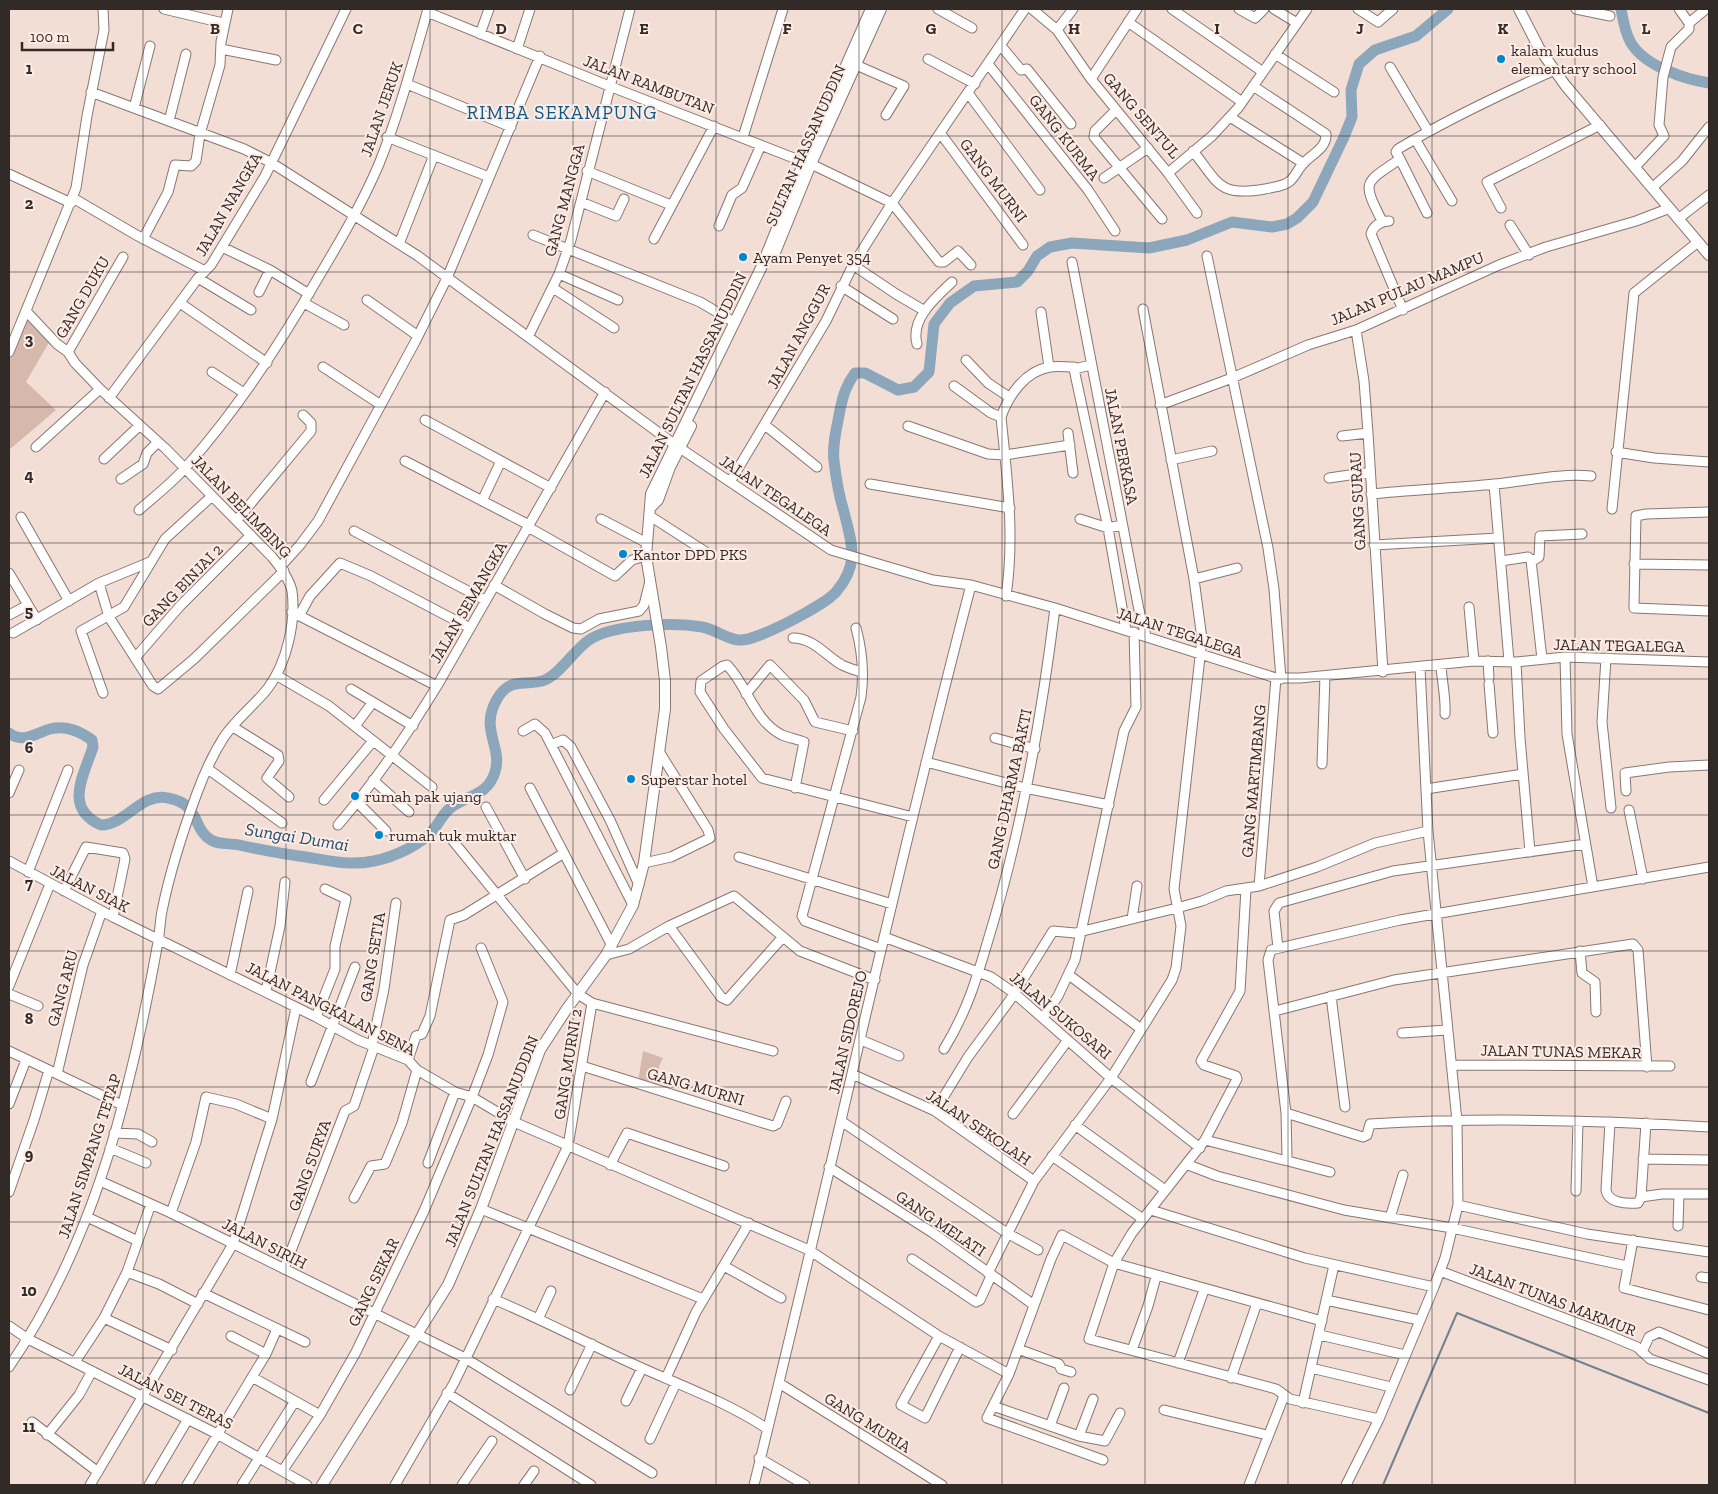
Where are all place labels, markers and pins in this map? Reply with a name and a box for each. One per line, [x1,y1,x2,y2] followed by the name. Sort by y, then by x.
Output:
[1511,41,1637,78] place label: kalam kudus elementary school
[1495,53,1507,65] marker: kalam kudus elementary school
[753,248,871,267] place label: Ayam Penyet 354
[737,251,749,263] marker: Ayam Penyet 354
[633,545,747,564] place label: Kantor DPD PKS
[617,548,629,560] marker: Kantor DPD PKS
[641,770,747,789] place label: Superstar hotel
[625,773,637,785] marker: Superstar hotel
[365,787,482,806] place label: rumah pak ujang
[349,790,361,802] marker: rumah pak ujang
[389,826,517,845] place label: rumah tuk muktar
[373,829,385,841] marker: rumah tuk muktar

